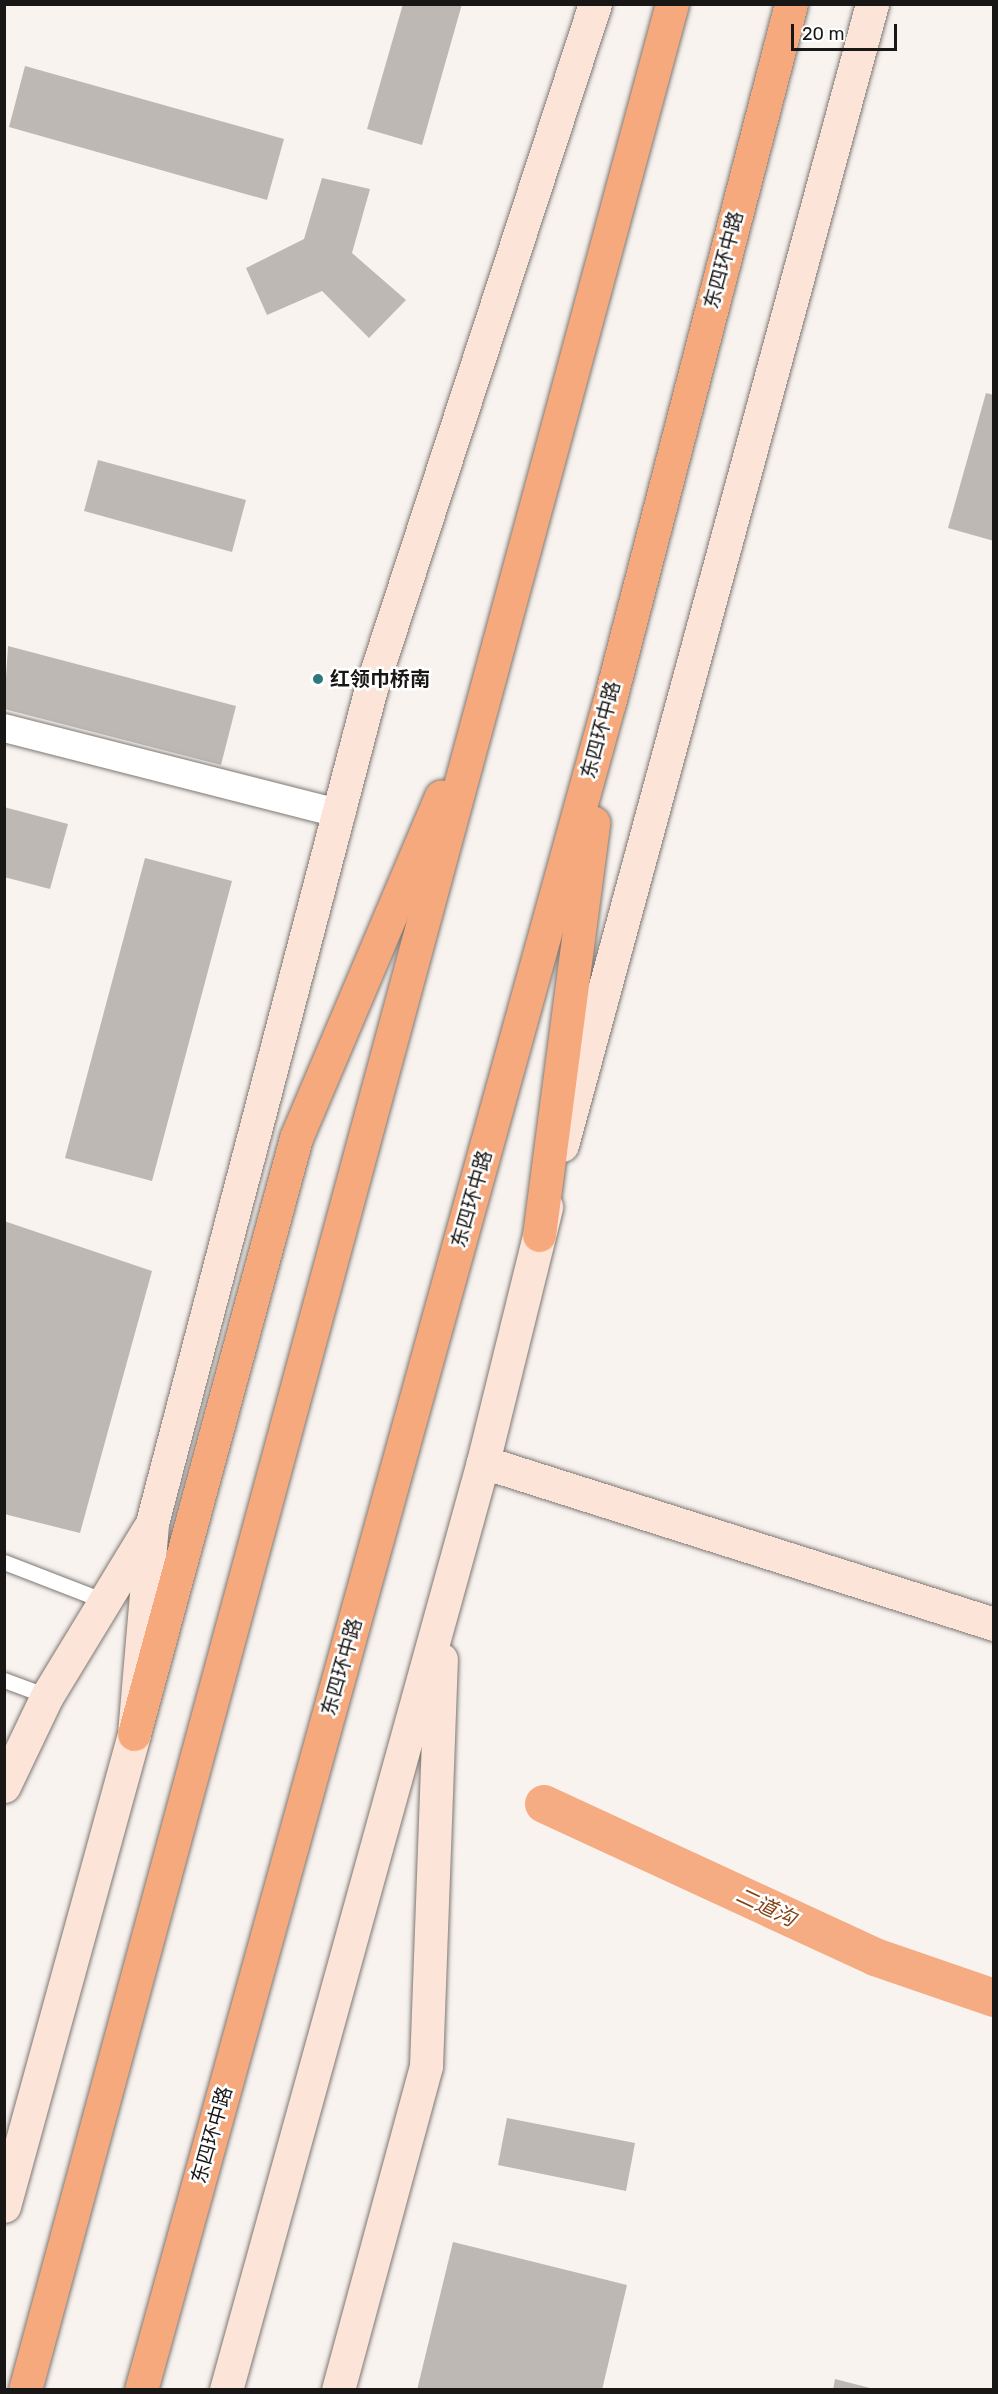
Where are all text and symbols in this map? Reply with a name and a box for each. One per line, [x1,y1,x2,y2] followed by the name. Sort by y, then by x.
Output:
[794,12,900,50] scale bar
[802,23,844,45] text: 20 m
[699,209,749,311] street label: 东四环中路
[330,667,430,691] place label: 红领巾桥南
[311,672,325,686] marker: 红领巾桥南
[576,679,626,781] street label: 东四环中路
[447,1148,497,1250] street label: 东四环中路
[317,1616,367,1718] street label: 东四环中路
[732,1882,800,1932] water label: 二道沟
[187,2084,237,2186] street label: 东四环中路

